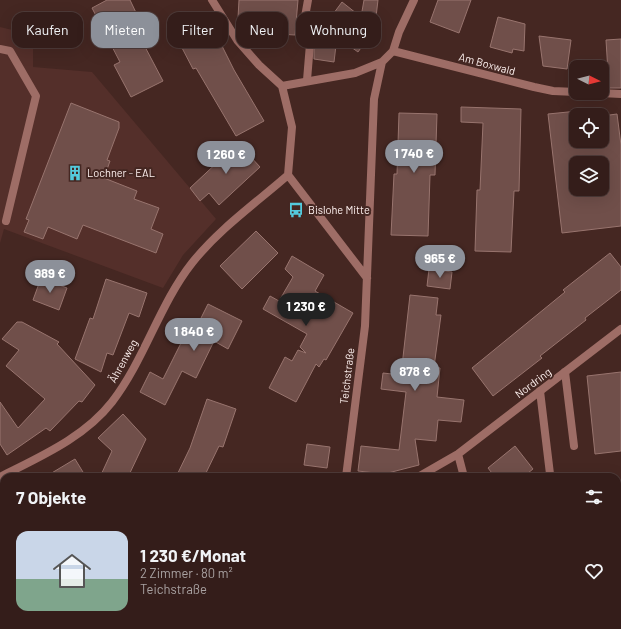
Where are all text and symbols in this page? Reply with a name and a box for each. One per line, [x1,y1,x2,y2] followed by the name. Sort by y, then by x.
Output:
[12,12,83,48] chip: Kaufen
[91,12,159,48] chip: Mieten
[167,12,228,48] chip: Filter
[236,12,288,48] chip: Neu
[296,12,381,48] chip: Wohnung
[457,50,517,77] street label: Am Boxwald
[569,60,609,100] north arrow
[569,60,609,196] map controls
[569,108,609,148] button: locate
[377,140,451,174] pin: 1 740 €
[189,141,263,175] pin: 1 260 €
[394,145,434,161] text: 1 740 €
[206,146,246,162] text: 1 260 €
[569,156,609,196] button: layers
[66,164,84,182] building icon: Lochner - EAL
[87,166,155,179] place label: Lochner - EAL
[287,201,305,219] bus stop icon: Bislohe Mitte
[308,203,370,216] place label: Bislohe Mitte
[412,245,468,279] pin: 965 €
[424,250,456,266] text: 965 €
[22,260,78,294] pin: 989 €
[34,265,66,281] text: 989 €
[269,293,343,327] pin: 1 230 €
[286,298,326,314] text: 1 230 €
[157,318,231,352] pin: 1 840 €
[174,323,214,339] text: 1 840 €
[104,336,140,385] street label: Ährenweg
[337,347,356,405] street label: Teichstraße
[387,358,443,392] pin: 878 €
[399,363,431,379] text: 878 €
[512,365,553,400] street label: Nordring
[583,486,605,508] icon: filters
[16,487,86,507] text: 7 Objekte
[140,545,246,565] text: 1 230 €/Monat
[48,547,96,595] icon: home
[583,560,605,582] icon: heart
[140,565,233,581] text: 2 Zimmer · 80 m²
[140,581,207,597] text: Teichstraße

